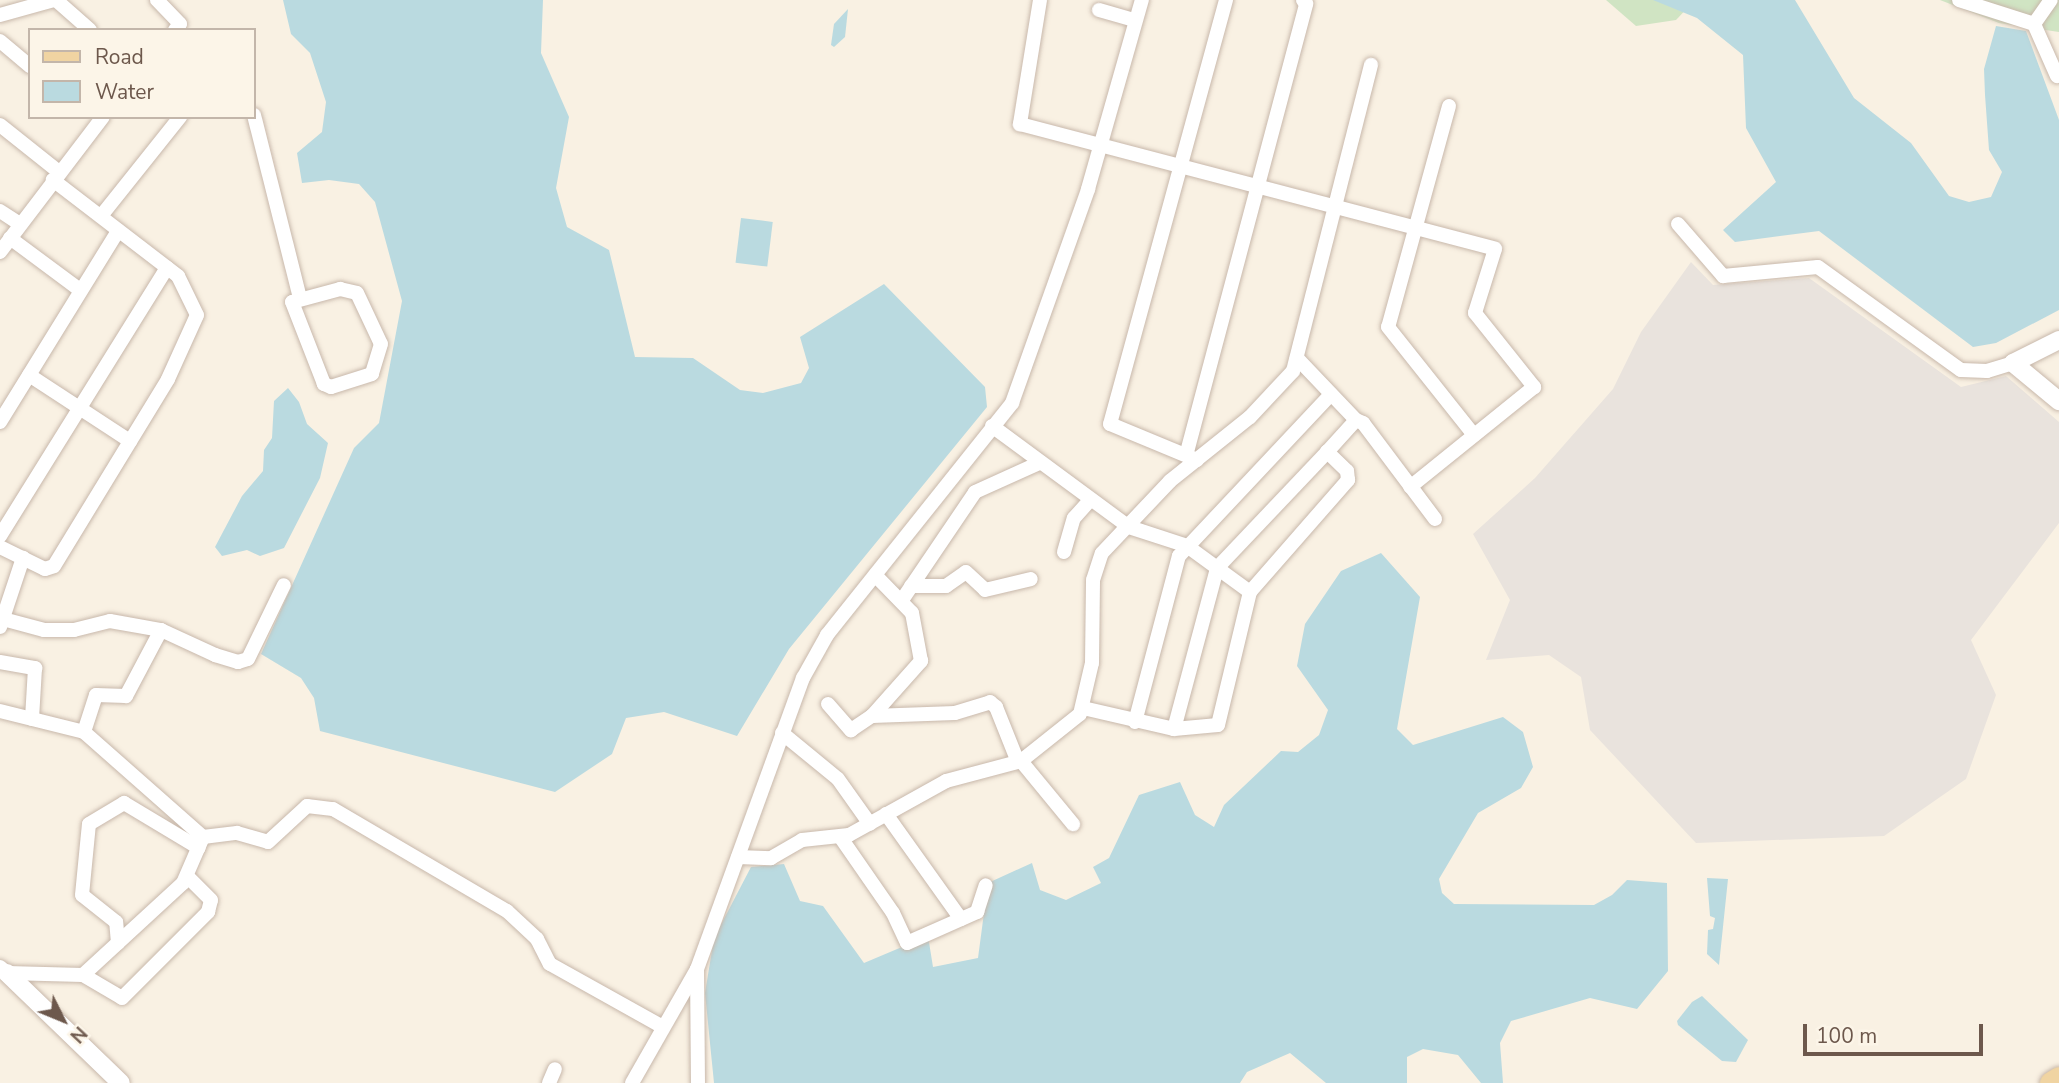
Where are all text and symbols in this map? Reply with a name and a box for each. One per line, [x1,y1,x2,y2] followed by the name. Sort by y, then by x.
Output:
[28,28,256,119] legend
[95,43,144,71] text: Road
[95,78,154,106] text: Water
[28,985,98,1055] north arrow
[1807,1010,1987,1054] scale bar
[64,1020,93,1048] text: N
[1816,1022,1877,1050] text: 100 m

